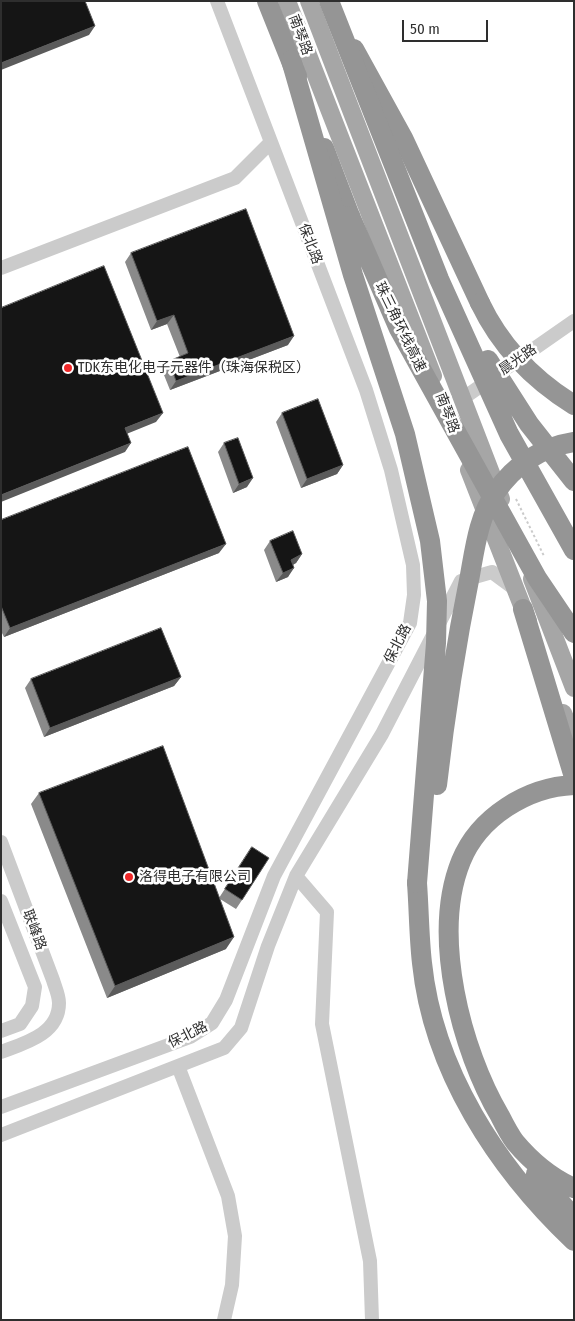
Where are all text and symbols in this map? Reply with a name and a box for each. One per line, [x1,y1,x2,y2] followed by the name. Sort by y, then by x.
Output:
[405,10,491,42] scale bar
[285,12,315,58] street label: 南琴路
[410,20,440,38] text: 50 m
[295,221,325,267] street label: 保北路
[371,279,429,375] street label: 珠三角环线高速
[496,341,540,379] street label: 晨光路
[78,360,310,376] place label: TDK东电化电子元器件（珠海保税区）
[62,362,74,374] marker: TDK东电化电子元器件（珠海保税区）
[432,390,462,436] street label: 南琴路
[381,621,415,667] street label: 保北路
[139,869,251,885] place label: 洛得电子有限公司
[123,871,135,883] marker: 洛得电子有限公司
[19,907,49,953] street label: 联峰路
[165,1018,211,1052] street label: 保北路

